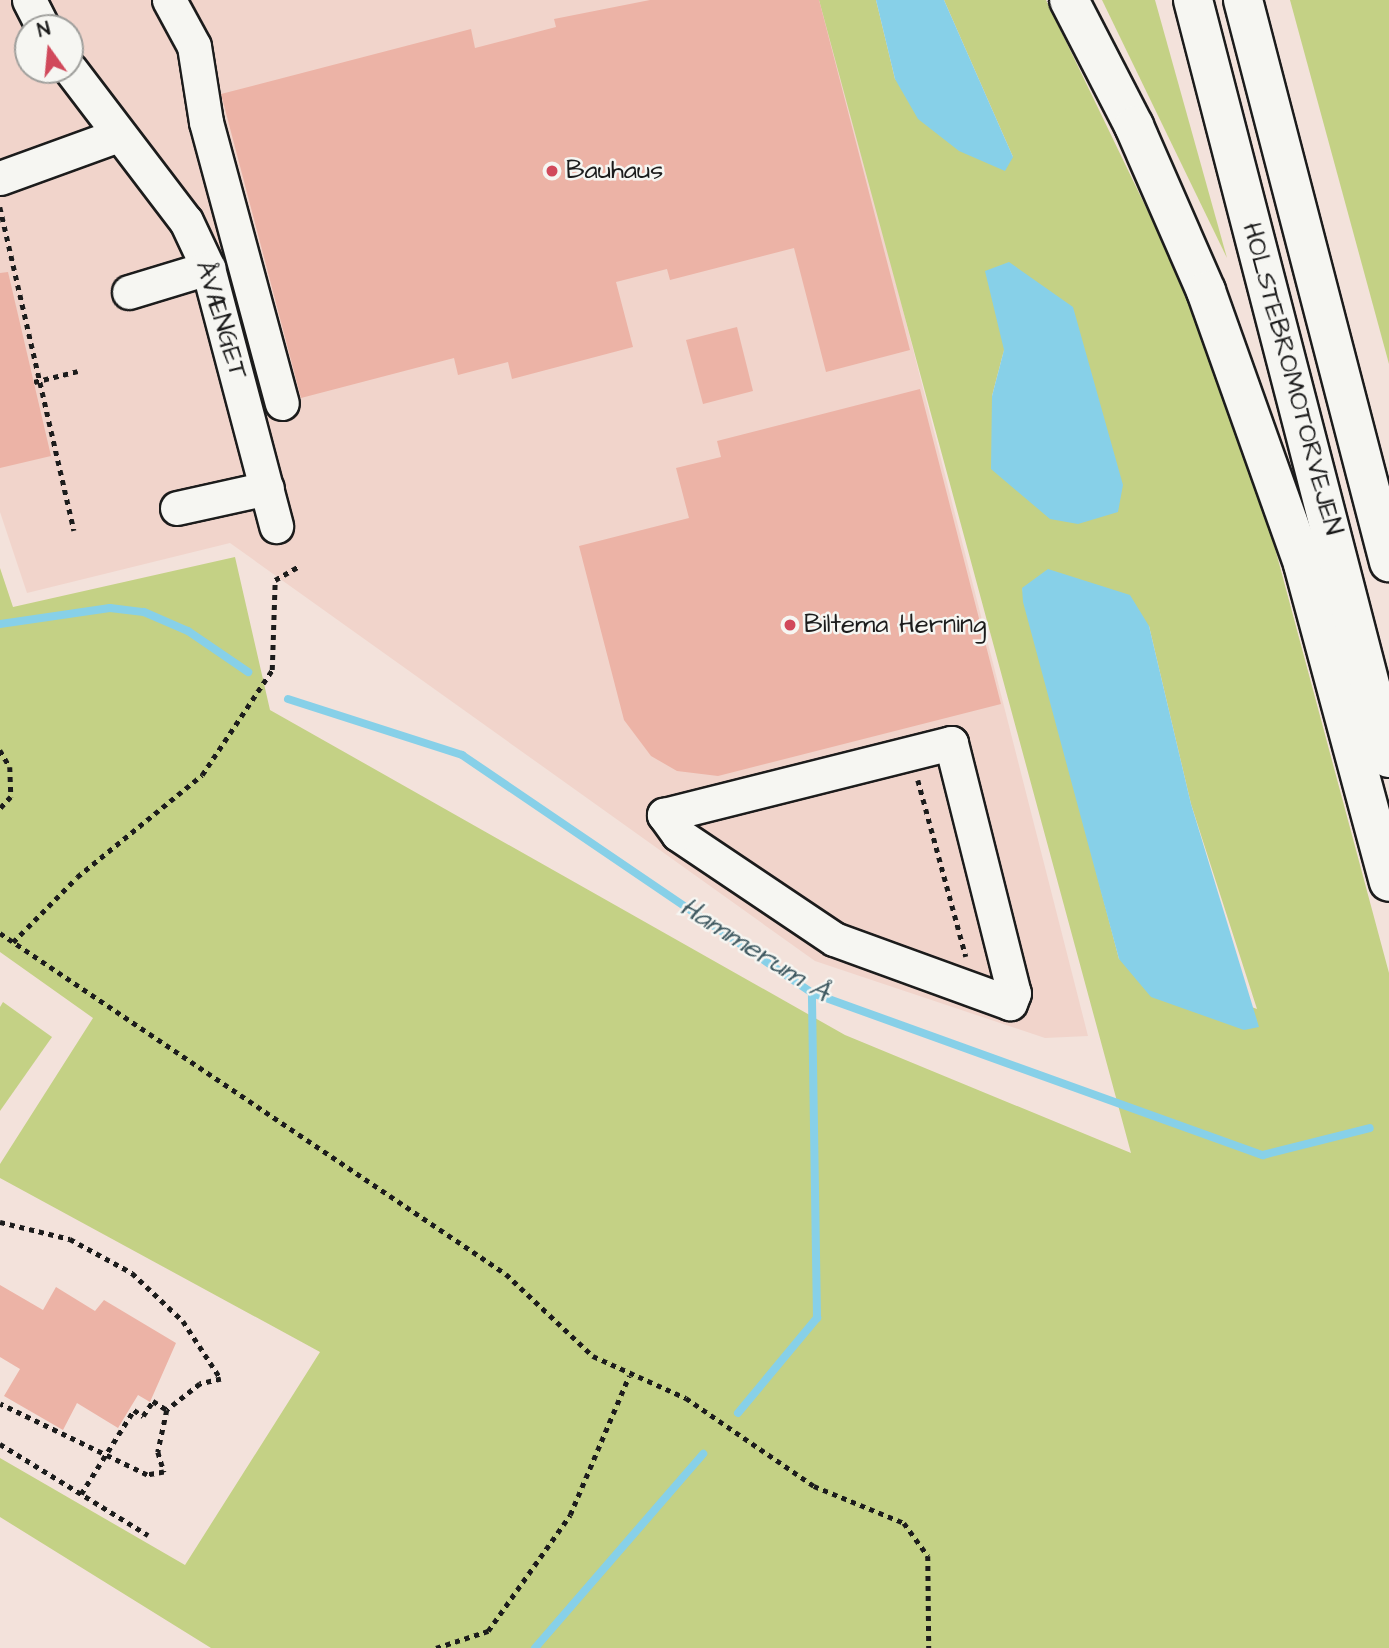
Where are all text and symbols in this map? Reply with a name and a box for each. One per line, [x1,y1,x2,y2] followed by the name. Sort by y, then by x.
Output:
[14,14,84,84] north arrow
[35,16,53,45] text: N
[566,155,663,187] place label: Bauhaus
[544,163,560,179] marker: Bauhaus
[1235,219,1349,539] street label: HOLSTEBROMOTORVEJEN
[188,257,254,383] street label: ÅVÆNGET
[804,609,986,641] place label: Biltema Herning
[782,617,798,633] marker: Biltema Herning
[674,891,836,1009] water label: Hammerum Å

